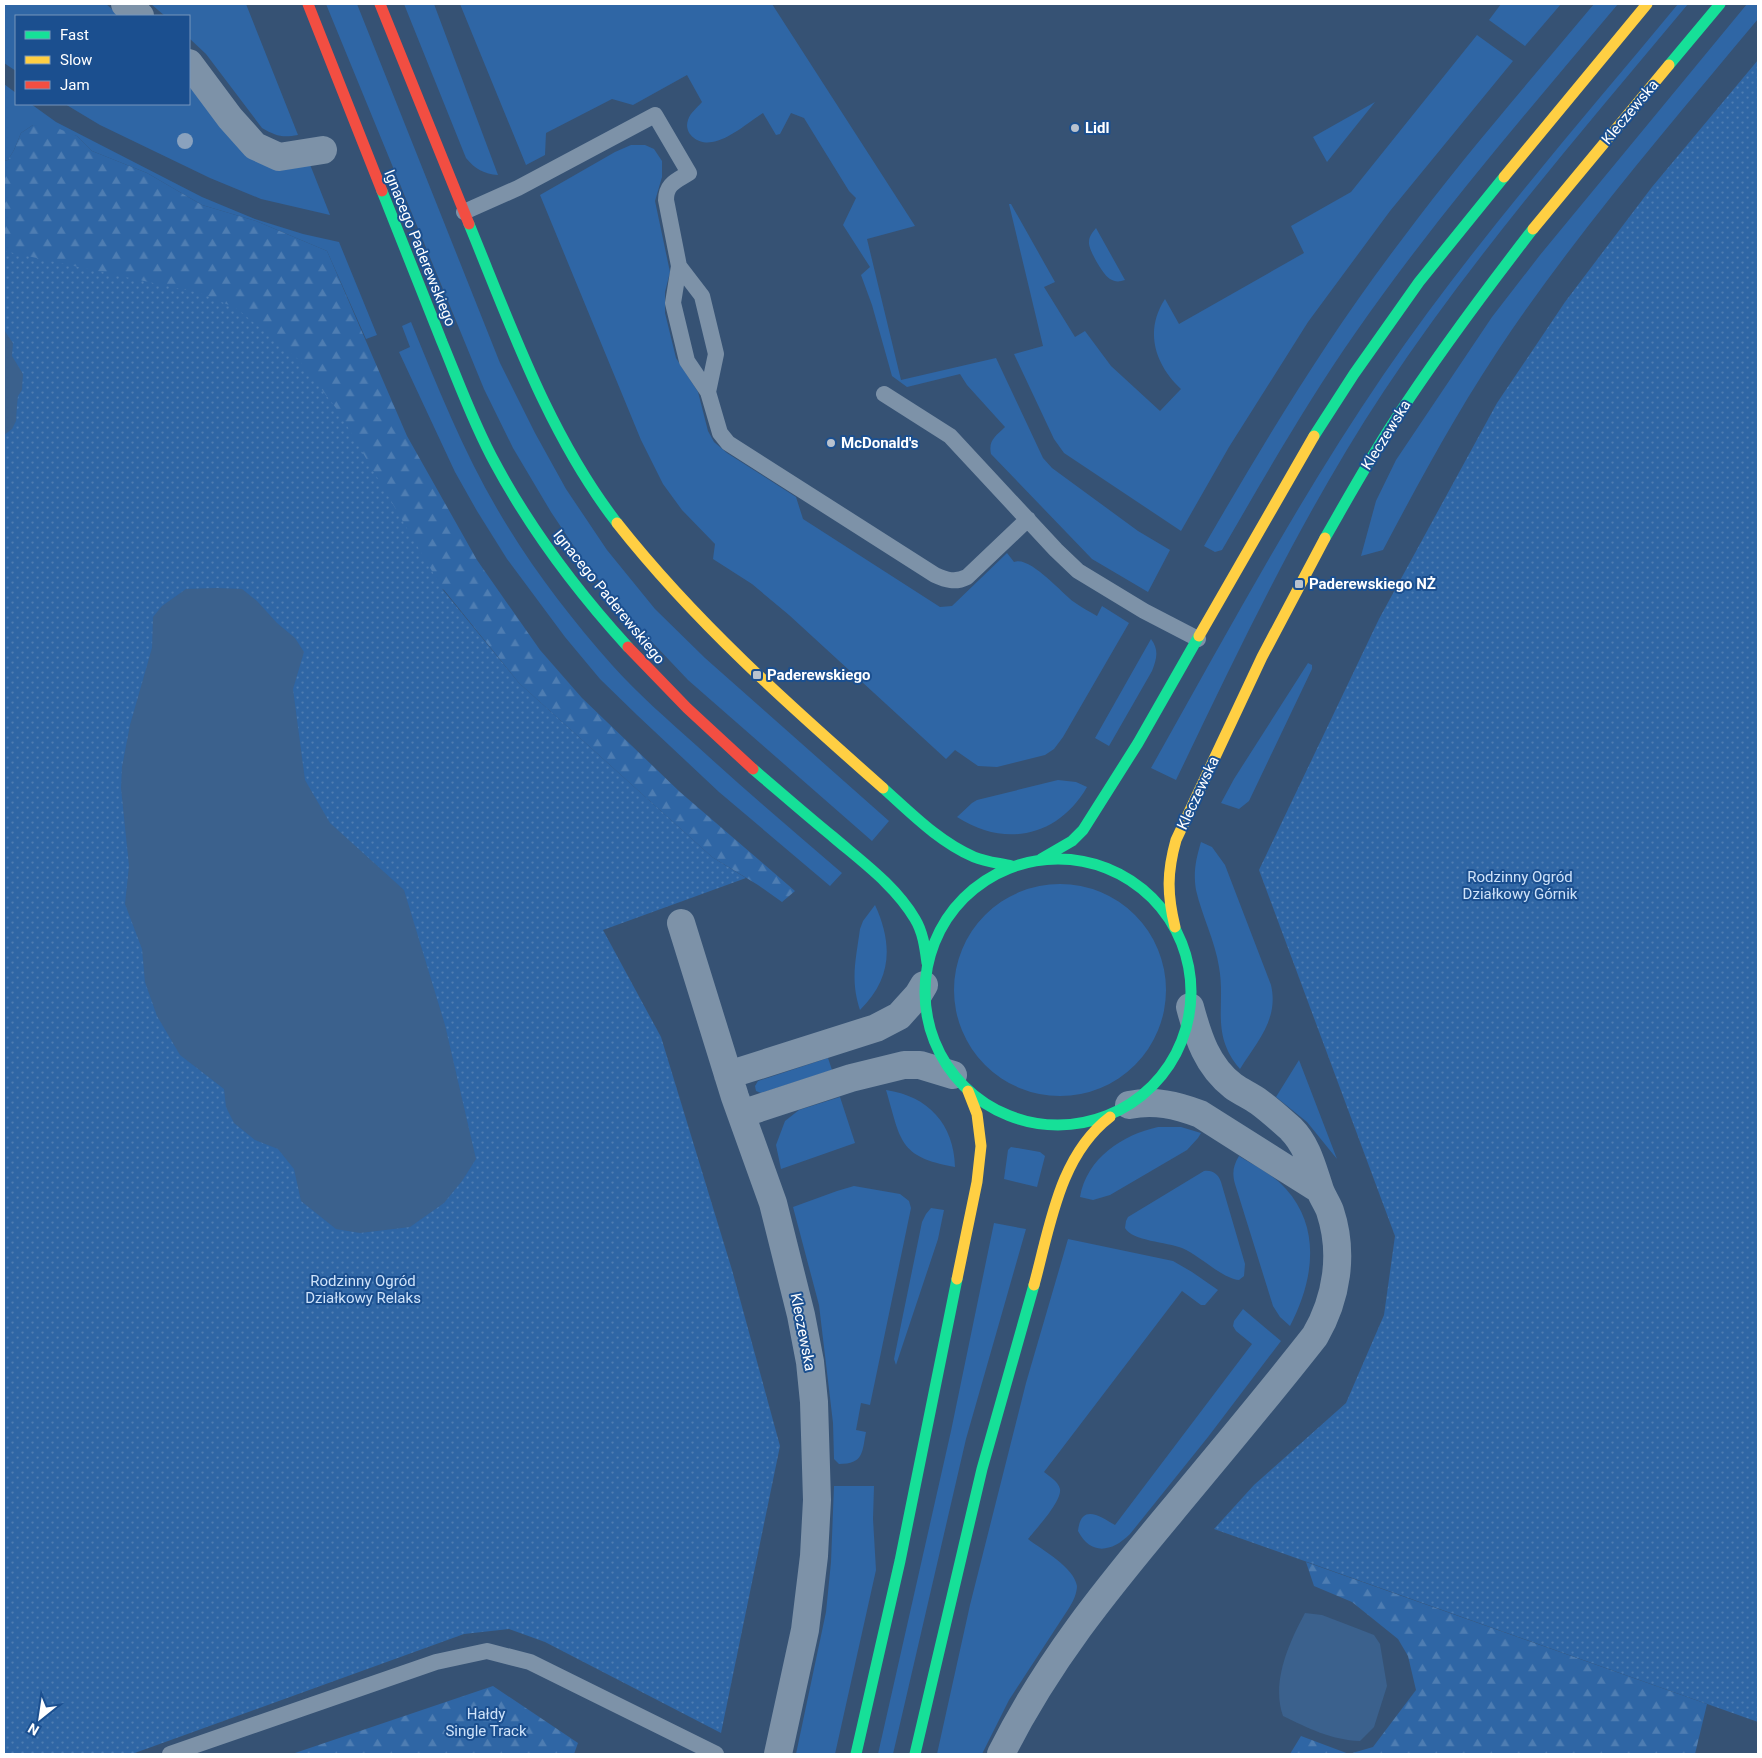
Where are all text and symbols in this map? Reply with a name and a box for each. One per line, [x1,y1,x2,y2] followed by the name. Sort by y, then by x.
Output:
[15,15,190,105] legend
[60,26,89,44] text: Fast
[60,51,92,69] text: Slow
[60,76,90,94] text: Jam
[1598,76,1662,148] street label: Kleczewska
[1085,119,1110,137] place label: Lidl
[1069,122,1081,134] marker: Lidl
[380,167,460,329] street label: Ignacego Paderewskiego
[1357,397,1415,473] street label: Kleczewska
[841,434,919,452] place label: McDonald's
[825,437,837,449] marker: McDonald's
[549,526,669,668] street label: Ignacego Paderewskiego
[1309,575,1436,593] place label: Paderewskiego NŻ
[1293,578,1305,590] marker: Paderewskiego NŻ
[767,666,870,684] place label: Paderewskiego
[751,669,763,681] marker: Paderewskiego
[1173,753,1223,833] street label: Kleczewska
[1463,868,1578,903] park label: Rodzinny Ogród Działkowy Górnik
[305,1272,421,1307] park label: Rodzinny Ogród Działkowy Relaks
[787,1292,819,1372] street label: Kleczewska
[15,1693,65,1743] north arrow
[445,1705,527,1740] park label: Hałdy Single Track
[25,1720,42,1739] text: N

